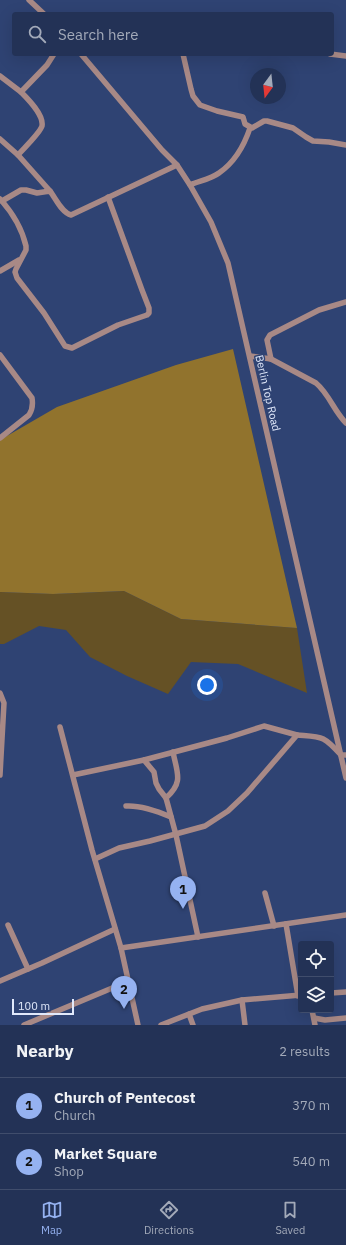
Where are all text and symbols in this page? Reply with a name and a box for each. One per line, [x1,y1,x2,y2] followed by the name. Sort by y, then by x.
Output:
[12,12,334,56] search box
[26,23,48,45] icon: search
[58,25,138,44] text: Search here
[250,68,286,104] north arrow
[252,353,284,433] street label: Berlin Top Road
[197,675,217,695] your location
[170,876,196,909] pin: 1
[298,941,334,1013] map controls
[298,941,334,977] button: locate
[111,976,137,1009] pin: 2
[298,977,334,1013] button: layers
[12,997,74,1016] scale bar
[18,999,50,1013] text: 100 m
[16,1040,74,1062] text: Nearby
[279,1043,330,1060] text: 2 results
[54,1088,196,1107] text: Church of Pentecost
[25,1097,33,1114] text: 1
[292,1097,330,1114] text: 370 m
[54,1107,95,1124] text: Church
[54,1144,157,1163] text: Market Square
[25,1153,33,1170] text: 2
[292,1153,330,1170] text: 540 m
[54,1163,84,1180] text: Shop
[41,1199,63,1237] tab: Map
[144,1199,194,1237] tab: Directions
[275,1199,305,1237] tab: Saved

